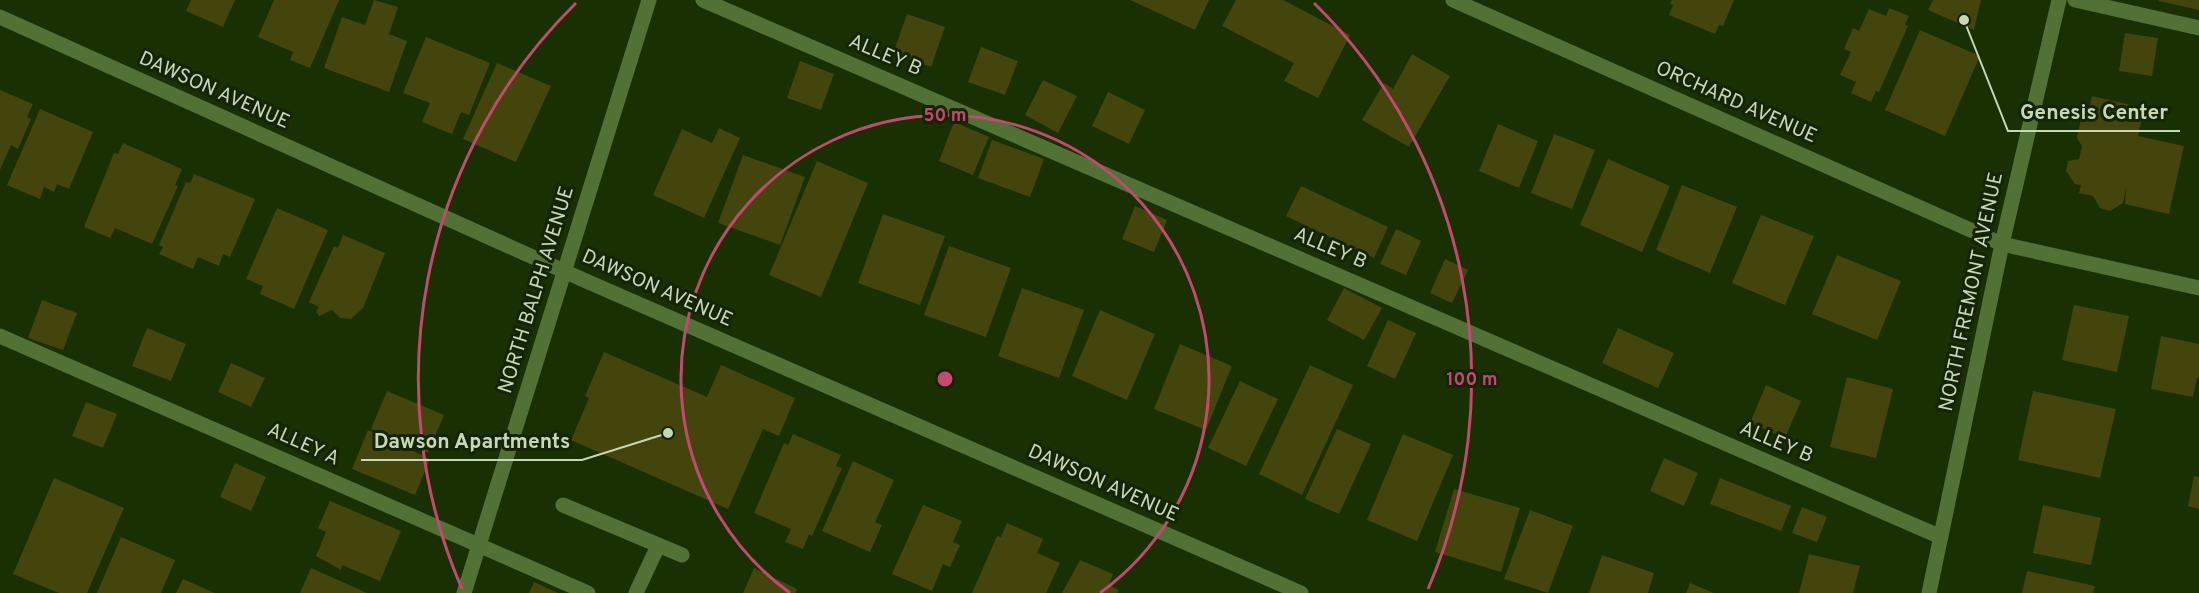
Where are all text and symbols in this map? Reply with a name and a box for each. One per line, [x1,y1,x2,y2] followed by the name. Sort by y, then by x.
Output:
[844,29,926,83] street label: ALLEY B
[134,46,294,136] street label: DAWSON AVENUE
[1651,56,1821,150] street label: ORCHARD AVENUE
[2008,92,2180,131] callout: Genesis Center
[2020,100,2168,127] text: Genesis Center
[923,105,967,128] text: 50 m
[1934,170,2010,414] street label: NORTH FREMONT AVENUE
[493,183,581,397] street label: NORTH BALPH AVENUE
[1289,222,1371,276] street label: ALLEY B
[577,244,737,334] street label: DAWSON AVENUE
[935,369,955,389] centre of rings
[1446,369,1498,392] text: 100 m
[1735,416,1817,470] street label: ALLEY B
[263,418,343,472] street label: ALLEY A
[361,421,582,460] callout: Dawson Apartments
[374,429,570,456] text: Dawson Apartments
[1023,439,1183,529] street label: DAWSON AVENUE

